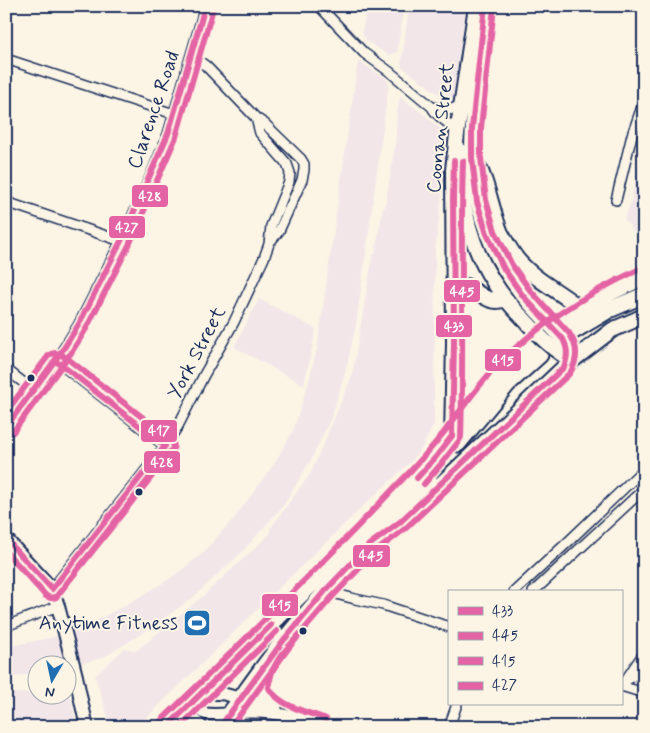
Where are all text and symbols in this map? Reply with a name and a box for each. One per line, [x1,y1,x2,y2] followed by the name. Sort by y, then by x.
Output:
[121,47,187,173] street label: Clarence Road
[421,61,461,195] street label: Coonan Street
[131,184,169,208] line badge: 428
[138,188,162,206] text: 428
[108,215,146,239] line badge: 427
[115,219,139,237] text: 427
[443,279,481,303] line badge: 445
[450,283,474,301] text: 445
[161,302,233,404] street label: York Street
[435,314,473,338] line badge: 433
[444,318,464,336] text: 433
[484,348,522,372] line badge: 415
[492,352,514,370] text: 415
[26,373,36,383] unlabelled marker
[140,419,178,443] line badge: 417
[148,422,170,440] text: 417
[143,450,181,474] line badge: 428
[150,454,174,472] text: 428
[134,487,144,497] unlabelled marker
[352,544,391,568] line badge: 445
[359,547,383,565] text: 445
[448,590,622,706] legend
[261,593,299,617] line badge: 415
[269,597,291,615] text: 415
[492,602,513,622] text: 433
[182,608,212,638] sports icon: Anytime Fitness
[39,610,178,637] place label: Anytime Fitness
[298,626,308,636] unlabelled marker
[492,626,518,646] text: 445
[492,652,516,672] text: 415
[28,656,78,706] north arrow
[492,676,517,696] text: 427
[44,682,56,701] text: N

